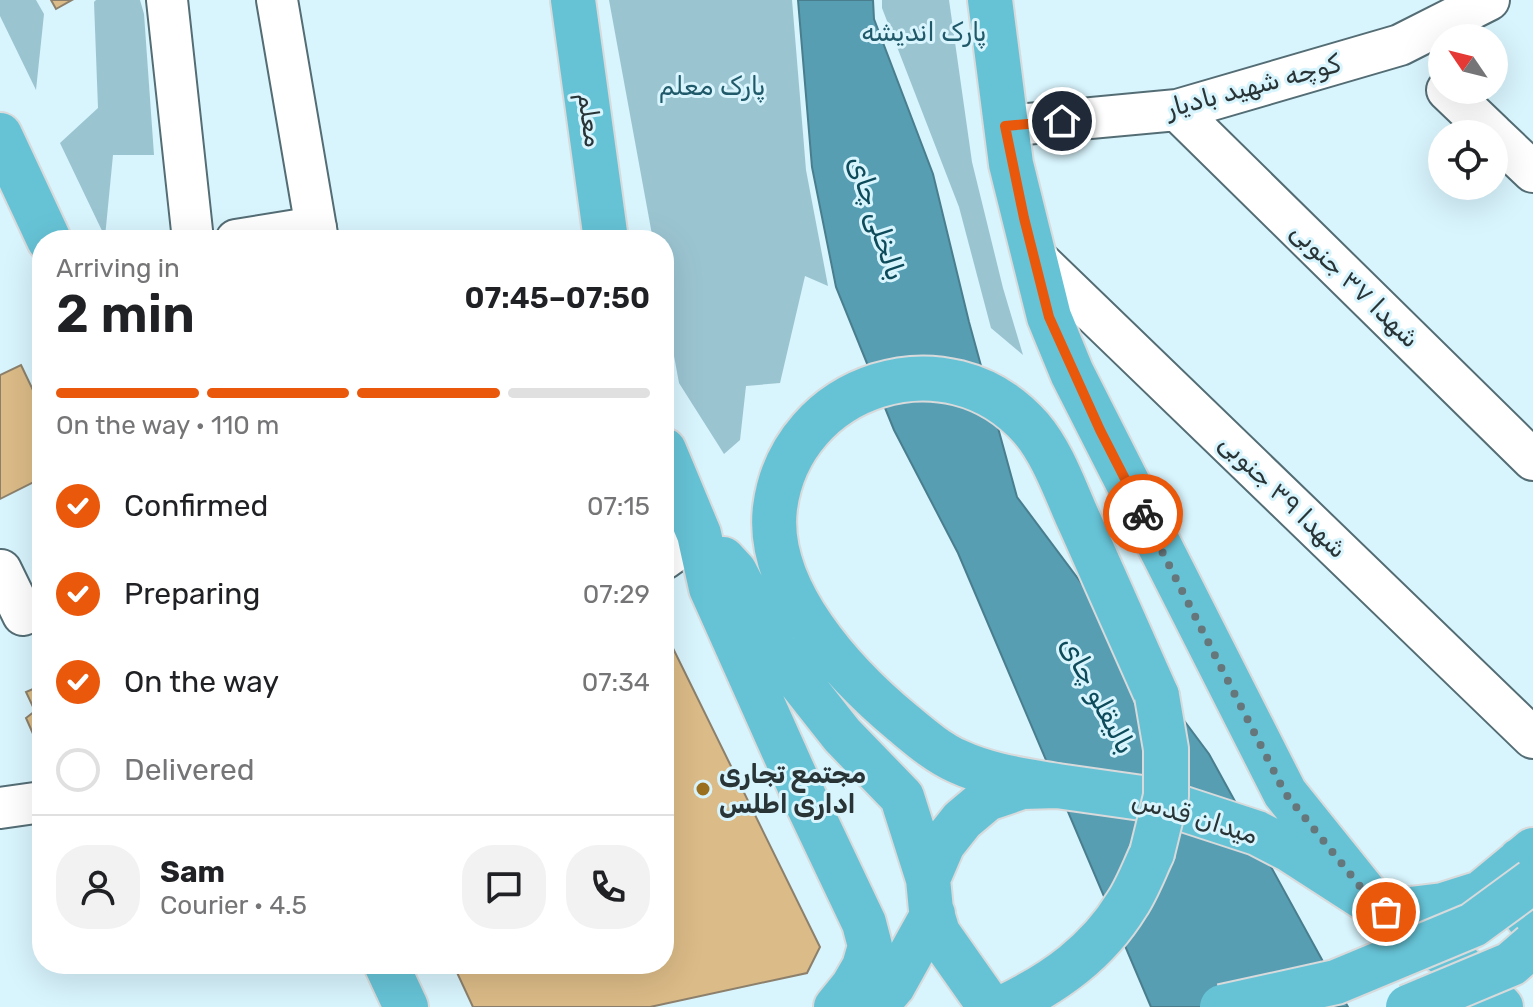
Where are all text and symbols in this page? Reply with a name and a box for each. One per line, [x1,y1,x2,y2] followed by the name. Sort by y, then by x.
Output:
[861,17,987,49] park label: پارک اندیشه
[1428,24,1508,104] north arrow
[1428,24,1508,200] map controls
[1160,48,1344,125] street label: کوچه شهید بادیار
[659,71,765,103] park label: پارک معلم
[1028,87,1096,155] pin
[570,91,609,149] street label: معلم
[1040,99,1084,143] icon: home
[1428,120,1508,200] button: locate
[841,151,913,285] water label: بالخلی چای
[1284,216,1426,354] street label: شهدا ۳۷ جنوبی
[56,253,180,284] text: Arriving in
[464,280,650,316] text: 07:45–07:50
[56,283,195,345] text: 2 min
[56,410,279,441] text: On the way · 110 m
[1213,427,1353,565] street label: شهدا ۳۹ جنوبی
[1103,474,1183,554] courier
[56,484,100,528] icon: check
[124,488,268,524] text: Confirmed
[587,491,650,522] text: 07:15
[1121,492,1165,536] icon: bike
[56,572,100,616] icon: check
[124,576,260,612] text: Preparing
[583,579,650,610] text: 07:29
[1053,631,1143,759] water label: بالیقلو چای
[56,660,100,704] icon: check
[124,664,279,700] text: On the way
[582,667,650,698] text: 07:34
[124,752,255,788] text: Delivered
[719,759,866,820] place label: مجتمع تجاری اداری اطلس
[694,780,712,798] marker: مجتمع تجاری اداری اطلس
[1128,783,1262,851] street label: میدان قدس
[56,845,140,929] button: person
[462,845,546,929] button: chat
[566,845,650,929] button: phone
[160,854,225,890] text: Sam
[1352,878,1420,946] pin
[160,890,307,921] text: Courier · 4.5
[1364,890,1408,934] icon: bag

